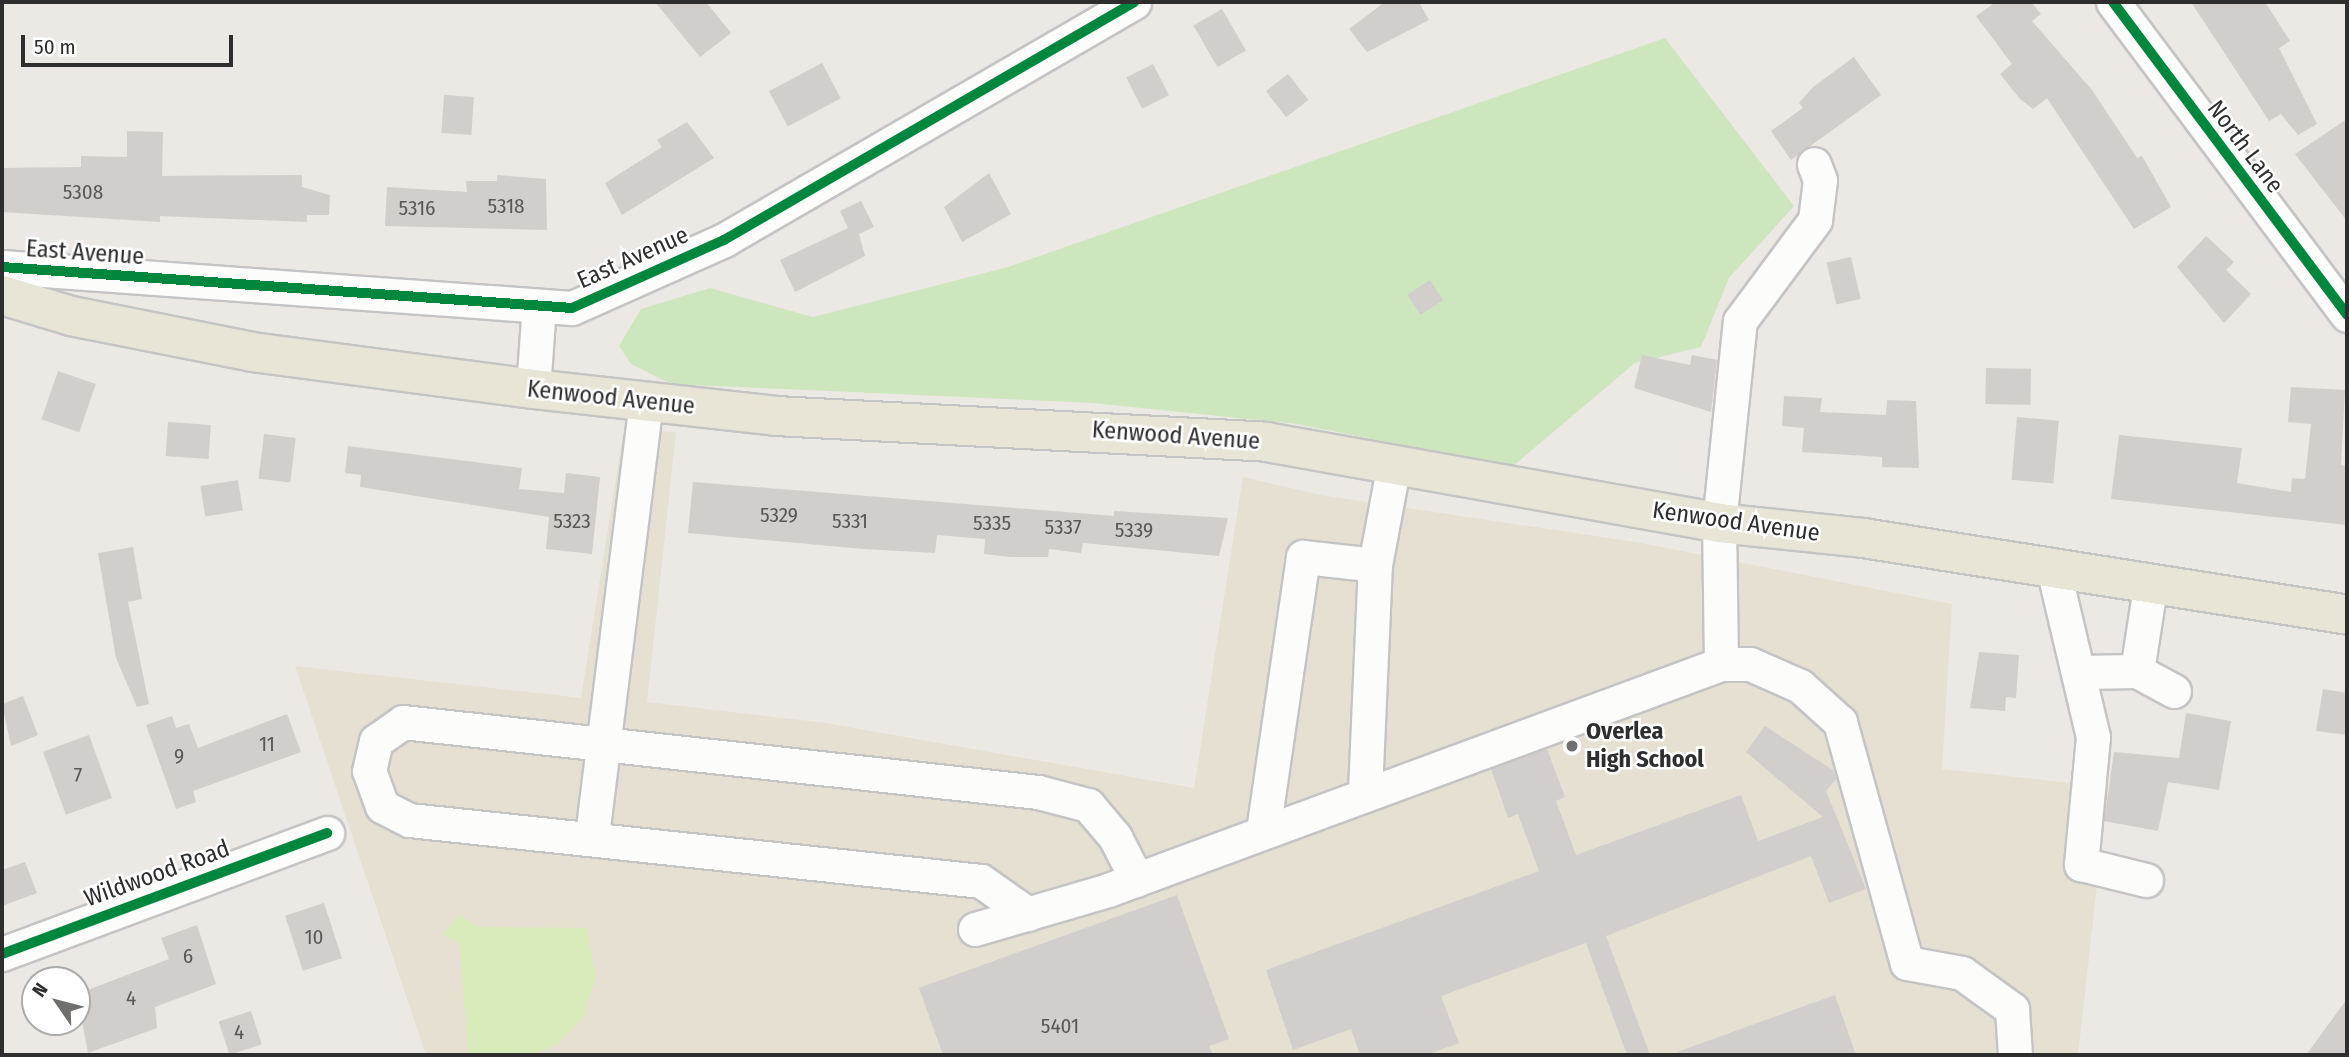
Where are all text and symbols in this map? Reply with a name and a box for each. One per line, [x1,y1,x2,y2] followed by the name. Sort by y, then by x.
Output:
[24,21,236,65] scale bar
[34,34,76,60] text: 50 m
[2201,95,2289,199] street label: North Lane
[63,179,103,205] house number: 5308
[487,193,525,219] house number: 5318
[398,195,436,221] house number: 5316
[573,221,693,295] street label: East Avenue
[25,235,145,271] street label: East Avenue
[526,375,696,421] street label: Kenwood Avenue
[1091,416,1261,456] street label: Kenwood Avenue
[1651,496,1821,548] street label: Kenwood Avenue
[760,502,798,528] house number: 5329
[553,508,591,534] house number: 5323
[832,508,868,534] house number: 5331
[973,510,1011,536] house number: 5335
[1045,514,1081,540] house number: 5337
[1115,517,1153,543] house number: 5339
[1586,718,1704,774] place label: Overlea High School
[259,731,275,757] house number: 11
[1564,738,1580,754] marker: Overlea High School
[174,743,184,769] house number: 9
[74,762,82,788] house number: 7
[81,834,233,914] street label: Wildwood Road
[304,924,324,950] house number: 10
[183,943,193,969] house number: 6
[21,966,91,1036] north arrow
[27,979,53,1001] text: N
[126,985,136,1011] house number: 4
[1041,1013,1079,1039] house number: 5401
[234,1019,244,1045] house number: 4

